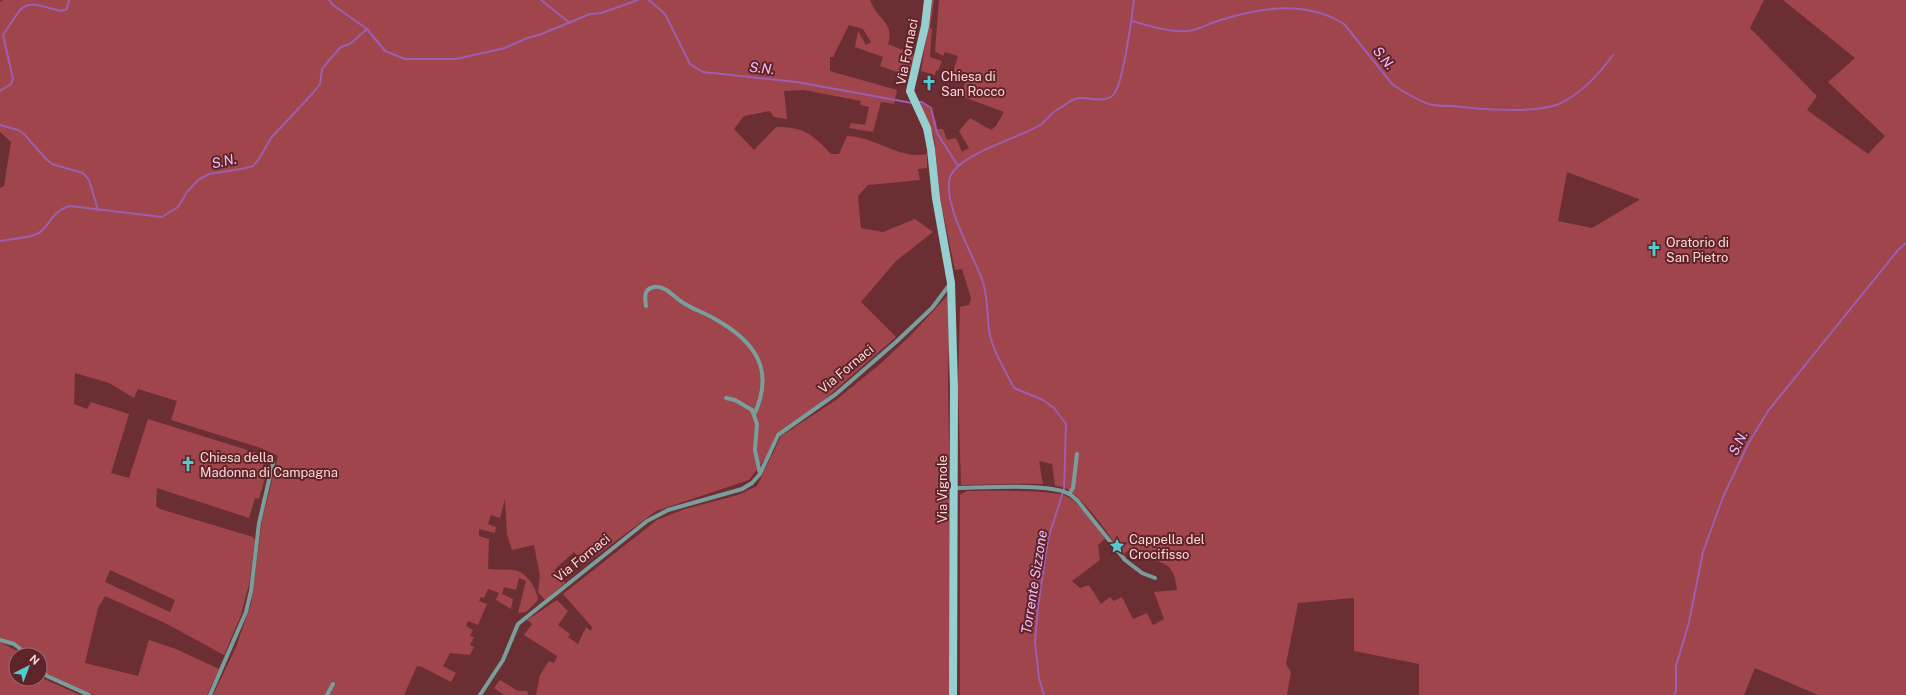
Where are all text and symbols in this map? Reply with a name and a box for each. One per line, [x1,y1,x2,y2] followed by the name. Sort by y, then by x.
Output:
[893,18,921,86] street label: Via Fornaci
[1370,43,1398,73] water label: S.N.
[749,59,775,77] water label: S.N.
[941,69,1005,99] place label: Chiesa di San Rocco
[920,74,938,92] church icon: Chiesa di San Rocco
[210,151,238,171] water label: S.N.
[1666,235,1729,265] place label: Oratorio di San Pietro
[1645,240,1663,258] church icon: Oratorio di San Pietro
[815,342,877,396] street label: Via Fornaci
[1725,428,1751,458] water label: S.N.
[200,450,338,480] place label: Chiesa della Madonna di Campagna
[179,455,197,473] church icon: Chiesa della Madonna di Campagna
[935,455,950,523] street label: Via Vignole
[1018,529,1050,635] water label: Torrente Sizzone
[551,531,613,585] street label: Via Fornaci
[1129,532,1205,562] place label: Cappella del Crocifisso
[1108,537,1126,555] place icon: Cappella del Crocifisso
[8,647,48,687] north arrow
[27,652,42,667] text: N

